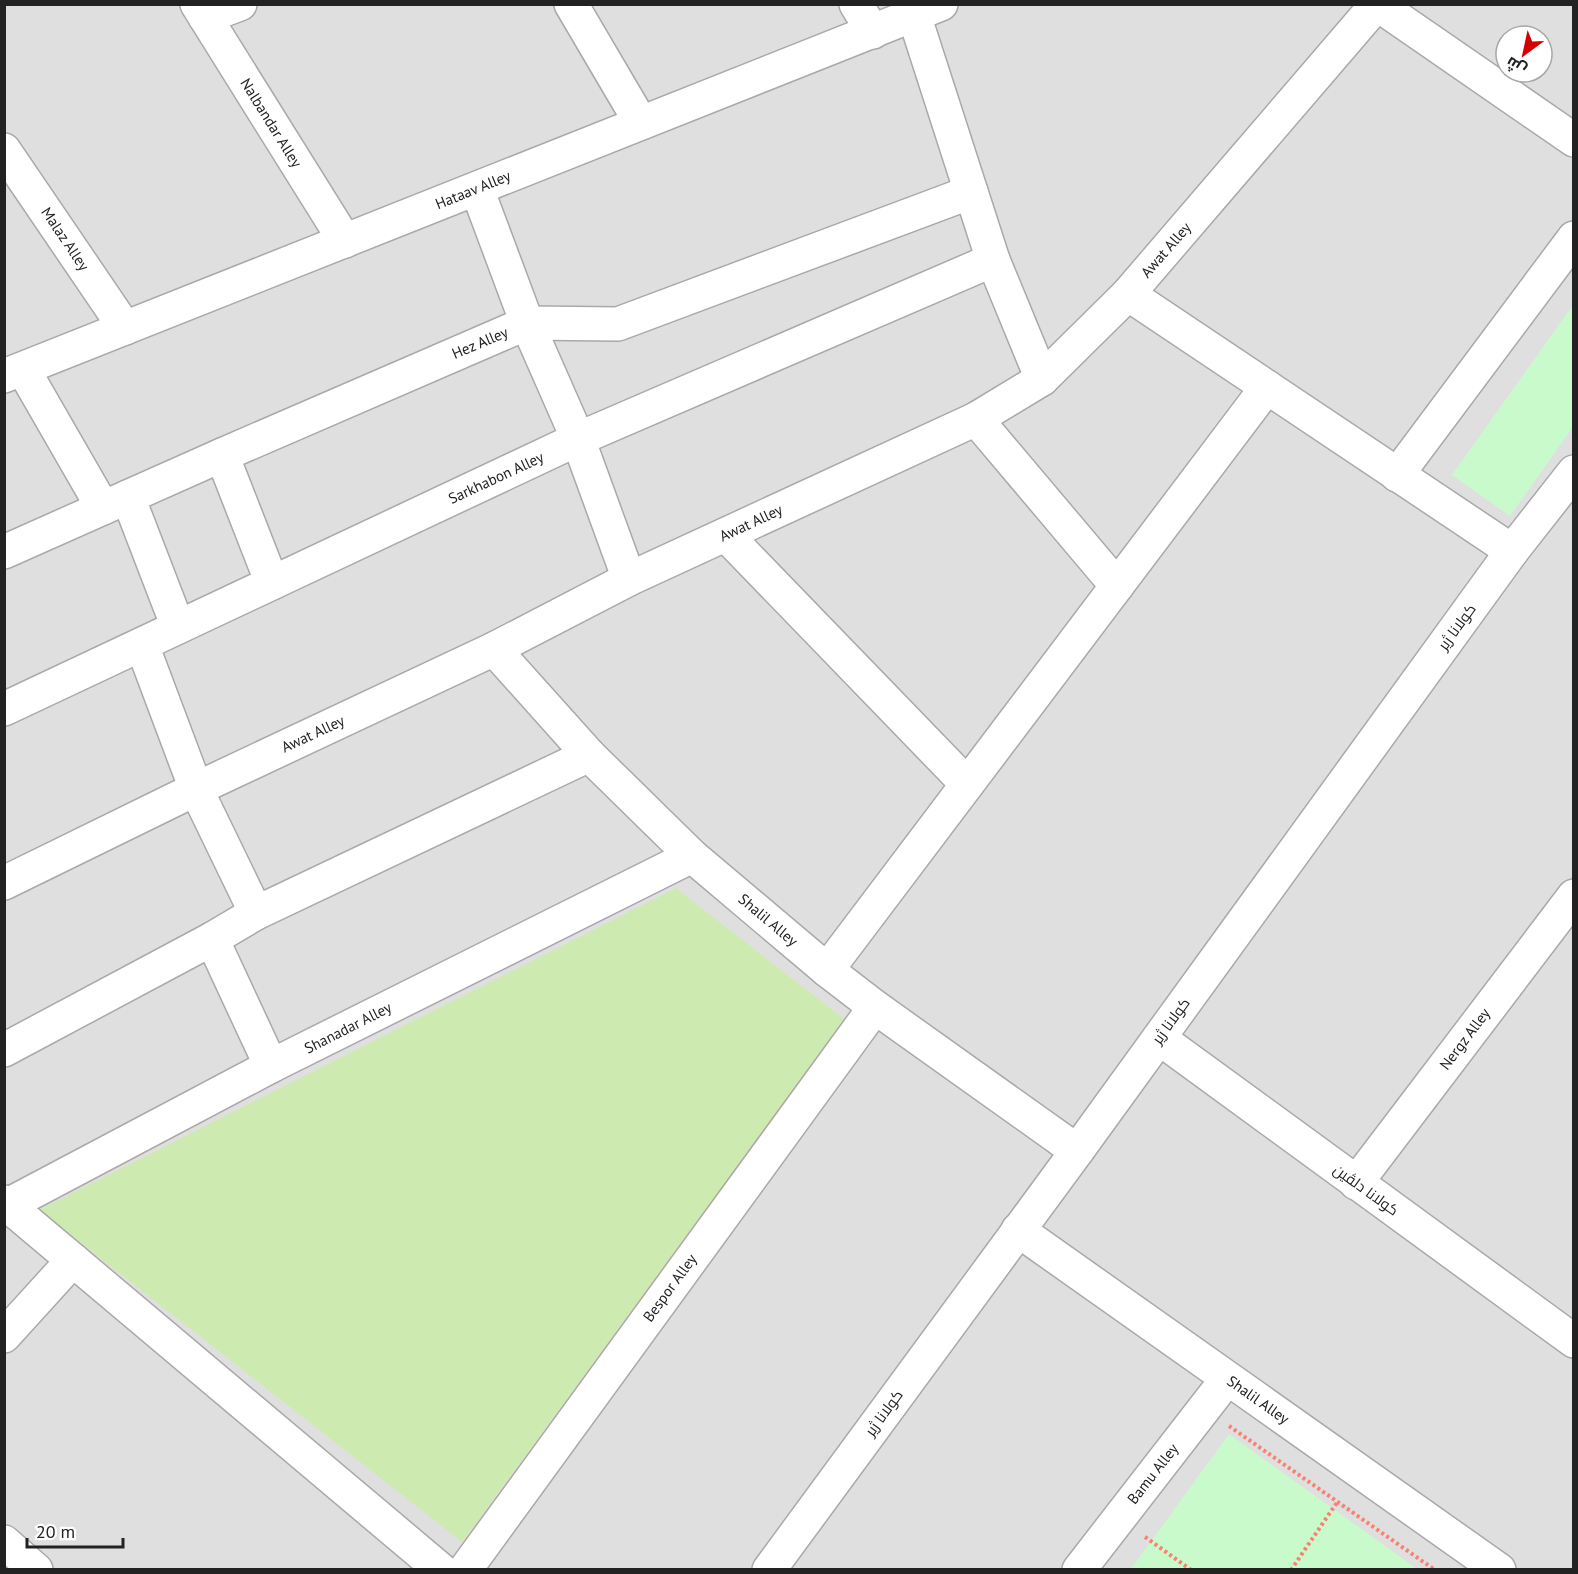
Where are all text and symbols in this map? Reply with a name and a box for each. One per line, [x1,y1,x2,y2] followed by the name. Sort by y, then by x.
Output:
[1494,24,1554,84] north arrow
[1502,53,1530,81] text: ش
[236,75,306,171] street label: Nalbandar Alley
[432,166,513,213] street label: Hataav Alley
[37,203,94,274] street label: Malaz Alley
[1136,218,1195,281] street label: Awat Alley
[449,322,511,363] street label: Hez Alley
[445,447,546,508] street label: Sarkhabon Alley
[716,500,785,545] street label: Awat Alley
[1433,600,1480,654] street label: کولانا ژیر
[278,711,347,756] street label: Awat Alley
[735,889,802,950] street label: Shalil Alley
[1147,994,1194,1048] street label: کولانا ژیر
[301,997,395,1058] street label: Shanadar Alley
[1435,1004,1494,1073] street label: Nergz Alley
[1329,1160,1403,1220] street label: کولانا دلڤین
[639,1250,701,1325] street label: Bespor Alley
[1223,1371,1293,1428] street label: Shalil Alley
[860,1386,907,1440] street label: کولانا ژیر
[1123,1440,1182,1508] street label: Bamu Alley
[27,1511,123,1549] scale bar
[36,1520,75,1543] text: 20 m

